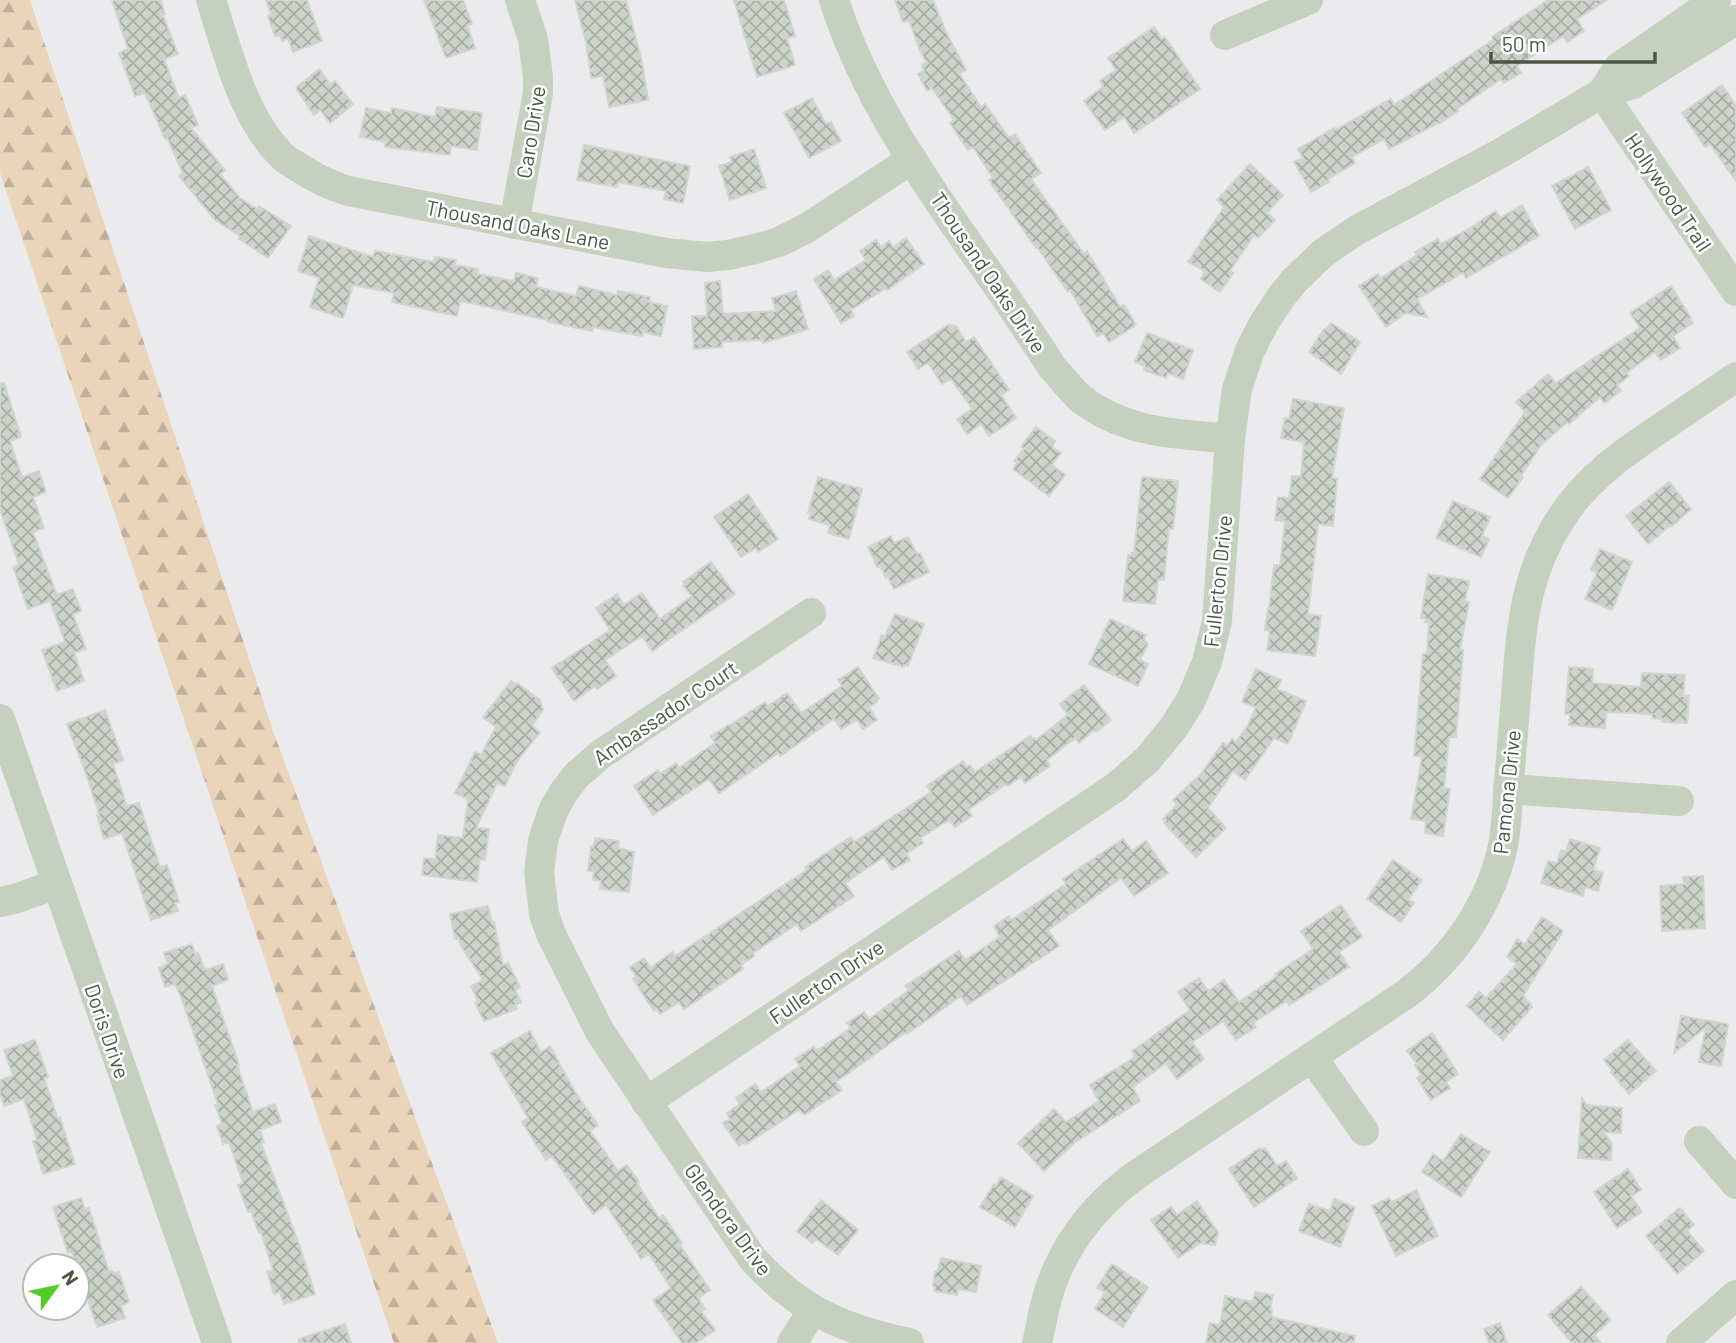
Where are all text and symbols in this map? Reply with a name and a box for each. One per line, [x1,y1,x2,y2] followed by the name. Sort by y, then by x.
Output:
[1491,21,1656,65] scale bar
[1502,31,1546,56] text: 50 m
[510,84,550,180] street label: Caro Drive
[1620,128,1718,256] street label: Hollywood Trail
[926,187,1052,357] street label: Thousand Oaks Drive
[424,194,612,254] street label: Thousand Oaks Lane
[1198,514,1236,648] street label: Fullerton Drive
[588,654,742,770] street label: Ambassador Court
[1487,729,1525,855] street label: Pamona Drive
[764,934,888,1028] street label: Fullerton Drive
[80,980,136,1082] street label: Doris Drive
[680,1158,778,1280] street label: Glendora Drive
[21,1252,91,1322] north arrow
[58,1266,84,1289] text: N

